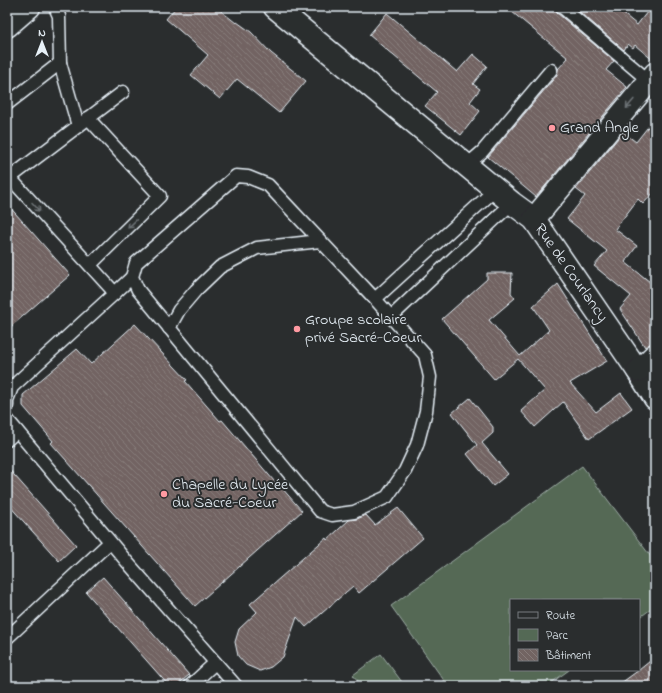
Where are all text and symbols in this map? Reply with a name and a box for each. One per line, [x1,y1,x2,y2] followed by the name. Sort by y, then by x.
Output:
[22,22,62,62] north arrow
[38,25,46,41] text: N
[625,99,634,109] one-way arrow
[560,116,640,140] place label: Grand Angle
[547,123,557,133] marker: Grand Angle
[32,202,41,212] one-way arrow
[127,219,137,229] one-way arrow
[528,219,614,327] street label: Rue de Courlancy
[305,308,421,350] place label: Groupe scolaire privé Sacré-Coeur
[292,324,302,334] marker: Groupe scolaire privé Sacré-Coeur
[172,473,289,515] place label: Chapelle du Lycée du Sacré-Coeur
[159,489,169,499] marker: Chapelle du Lycée du Sacré-Coeur
[510,599,640,671] legend
[546,607,576,625] text: Route
[546,627,568,645] text: Parc
[545,647,591,665] text: Bâtiment

